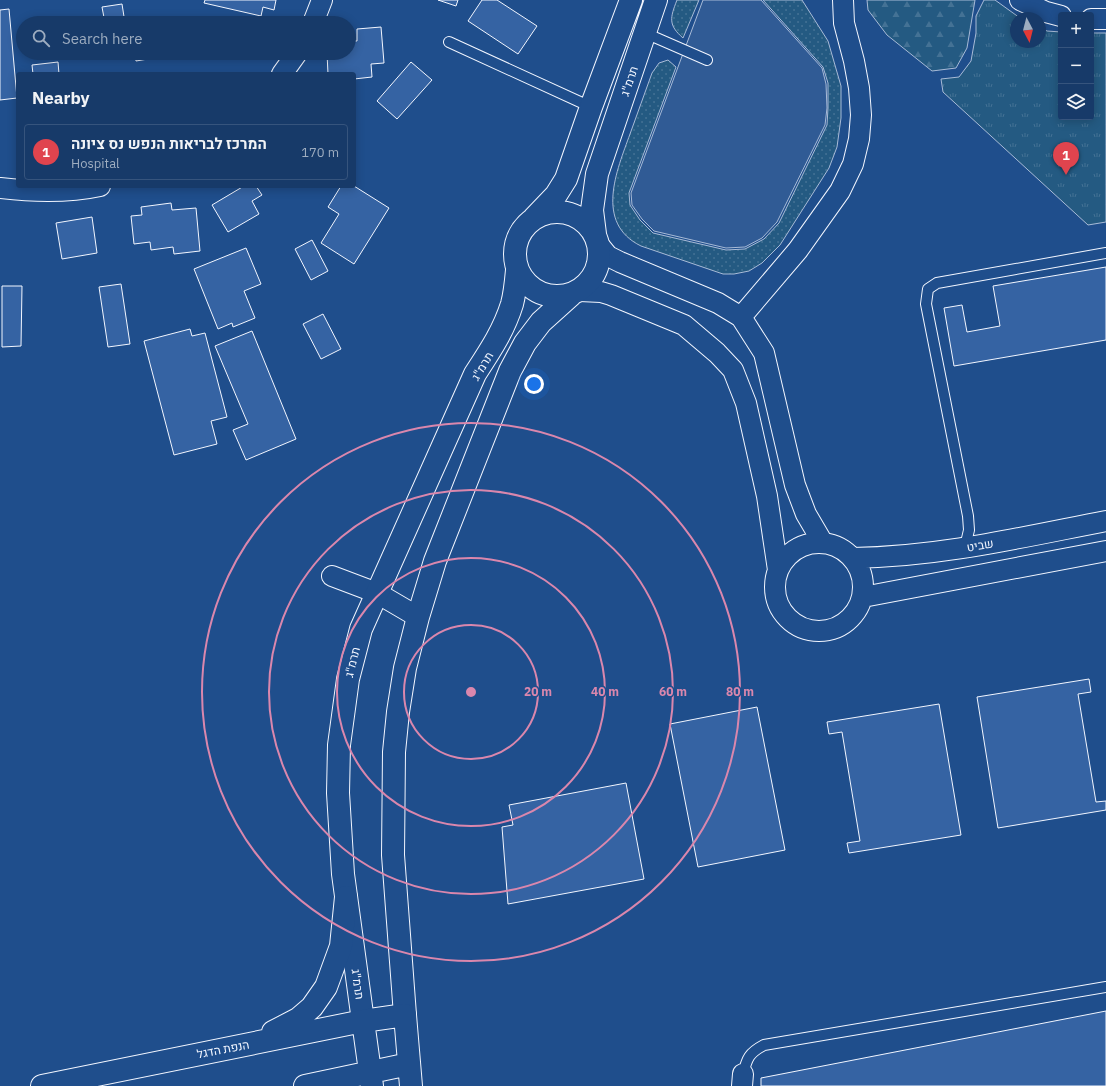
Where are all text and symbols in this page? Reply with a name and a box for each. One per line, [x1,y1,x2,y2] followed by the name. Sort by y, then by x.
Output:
[1010,12,1046,48] north arrow
[1058,12,1094,120] map controls
[1058,12,1094,48] button: +
[16,16,356,60] search box
[30,27,52,49] icon: search
[62,29,142,48] text: Search here
[1058,48,1094,84] button: −
[617,64,641,98] street label: תרמ"ג
[1058,84,1094,120] button: layers
[32,87,90,109] text: Nearby
[71,134,267,153] text: המרכז לבריאות הנפש נס ציונה
[1053,142,1079,175] pin: 1
[42,144,50,161] text: 1
[301,144,339,161] text: 170 m
[71,155,120,172] text: Hospital
[468,349,496,383] street label: תרמ"ג
[524,374,544,394] your location
[965,535,995,555] street label: שביט
[341,645,363,679] street label: תרמ"ג
[524,684,552,699] text: 20 m
[591,684,619,699] text: 40 m
[659,684,687,699] text: 60 m
[726,684,754,699] text: 80 m
[464,685,478,699] centre of rings
[348,968,368,1000] street label: תרמ"ג
[195,1037,251,1061] street label: הנפת הדגל

